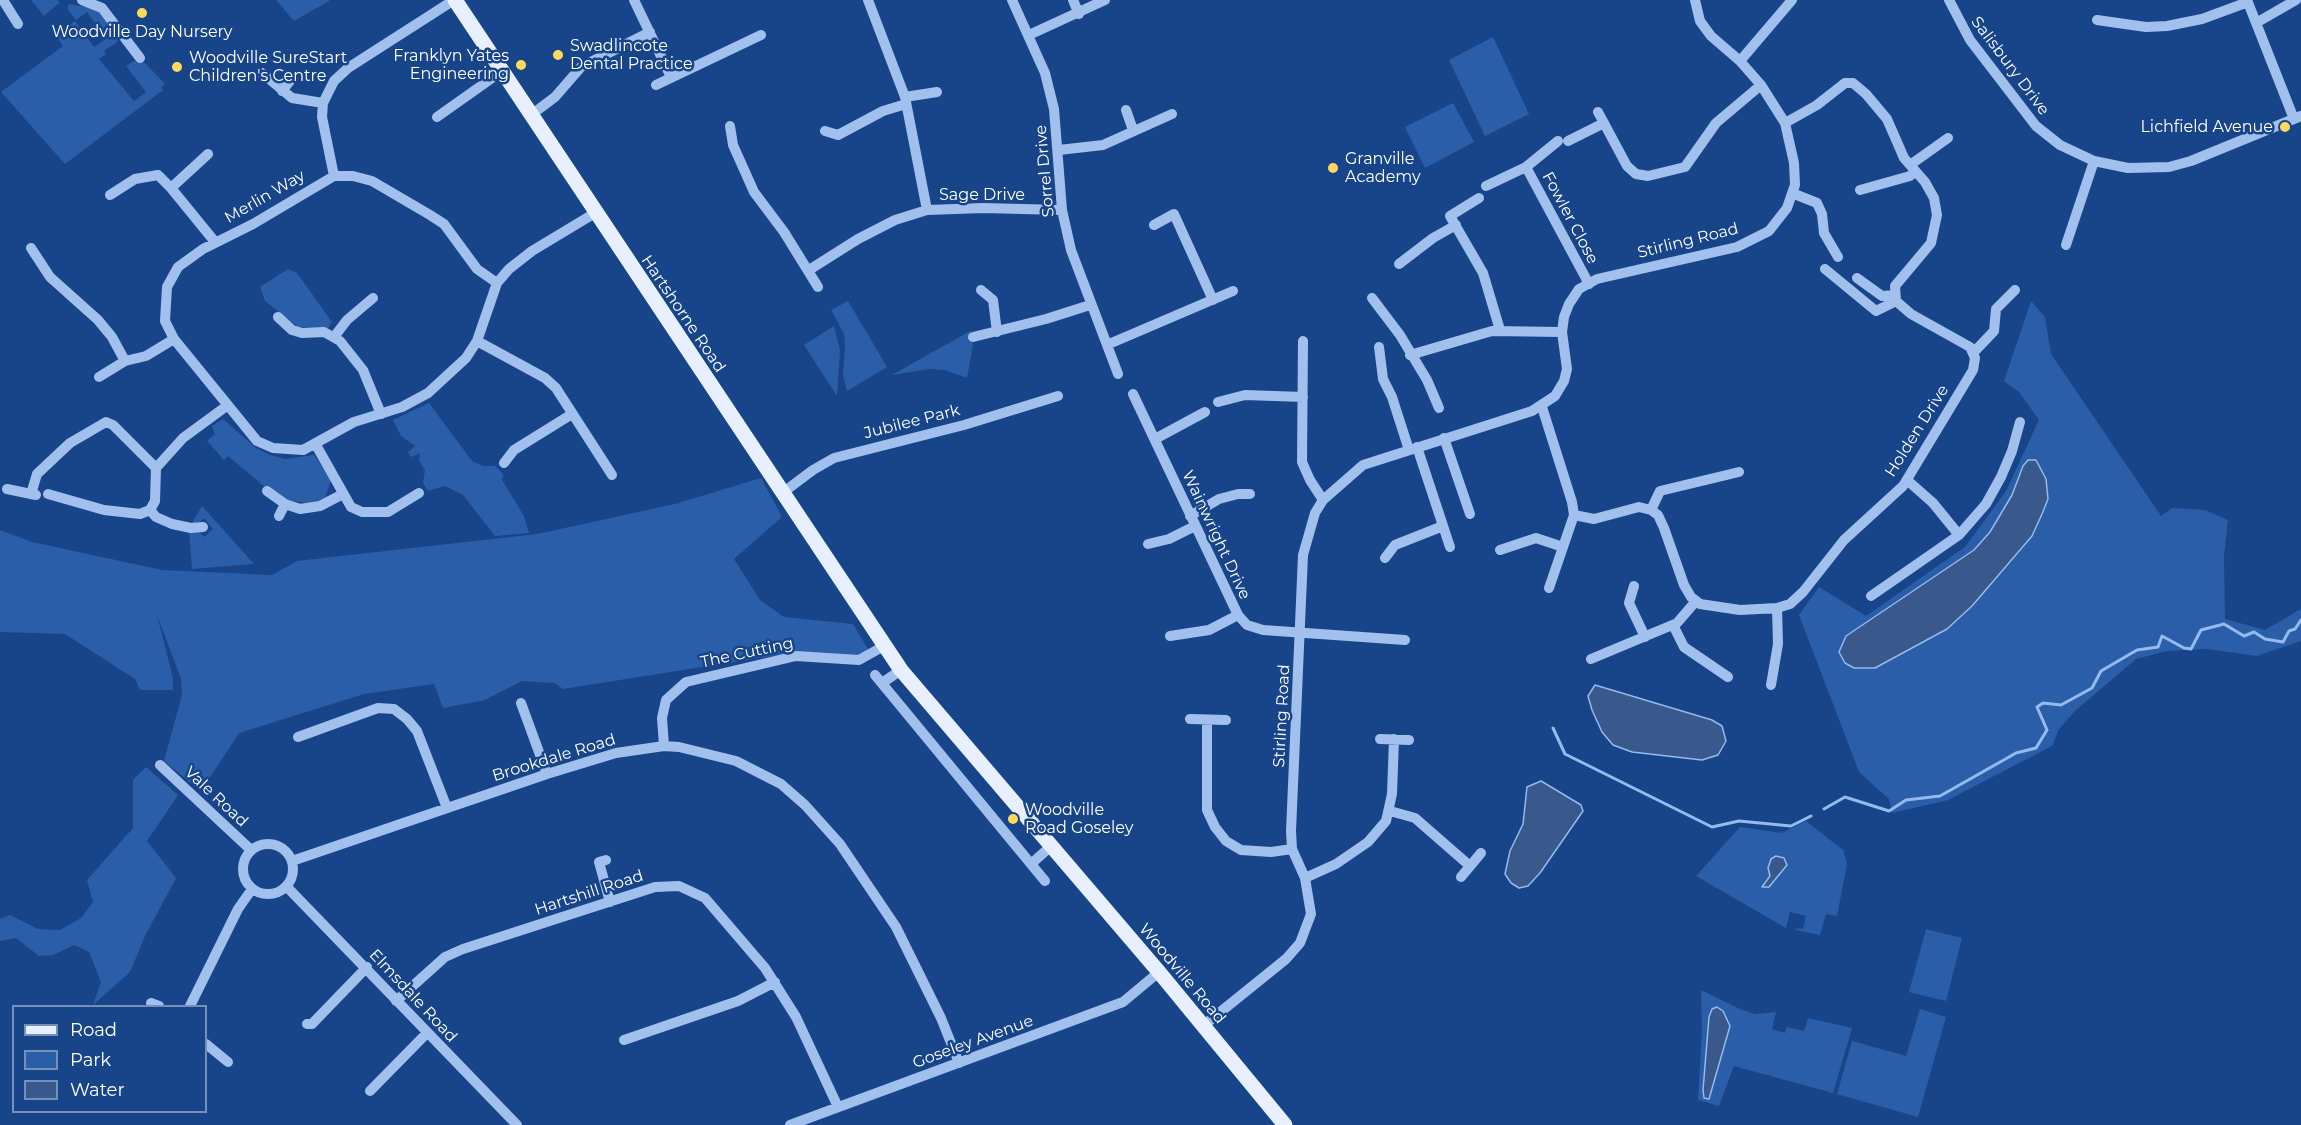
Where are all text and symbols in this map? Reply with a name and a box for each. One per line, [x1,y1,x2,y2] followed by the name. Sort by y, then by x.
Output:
[135,6,149,20] marker: Woodville Day Nursery
[1967,13,2053,119] street label: Salisbury Drive
[51,22,233,42] place label: Woodville Day Nursery
[570,36,693,74] place label: Swadlincote Dental Practice
[393,46,509,84] place label: Franklyn Yates Engineering
[189,48,347,86] place label: Woodville SureStart Children's Centre
[551,48,565,62] marker: Swadlincote Dental Practice
[514,58,528,72] marker: Franklyn Yates Engineering
[170,60,184,74] marker: Woodville SureStart Children's Centre
[2140,117,2273,137] place label: Lichfield Avenue
[2278,120,2292,134] marker: Lichfield Avenue
[1031,124,1059,218] street label: Sorrel Drive
[1345,149,1421,187] place label: Granville Academy
[1326,161,1340,175] marker: Granville Academy
[221,166,309,228] street label: Merlin Way
[1538,169,1602,267] street label: Fowler Close
[939,185,1025,205] street label: Sage Drive
[1636,219,1740,263] street label: Stirling Road
[637,252,729,376] street label: Hartshorne Road
[1881,381,1953,481] street label: Holden Drive
[862,401,962,443] street label: Jubilee Park
[1178,467,1254,603] street label: Wainwright Drive
[699,634,795,672] street label: The Cutting
[1270,664,1294,768] street label: Stirling Road
[490,730,618,786] street label: Brookdale Road
[180,763,252,831] street label: Vale Road
[1025,800,1133,838] place label: Woodville Road Goseley
[1006,812,1020,826] marker: Woodville Road Goseley
[532,866,646,920] street label: Hartshill Road
[1134,920,1230,1028] street label: Woodville Road
[365,946,461,1046] street label: Elmsdale Road
[12,1005,207,1113] legend
[910,1011,1036,1073] street label: Goseley Avenue
[70,1019,117,1041] text: Road
[70,1049,111,1071] text: Park
[70,1079,125,1101] text: Water

